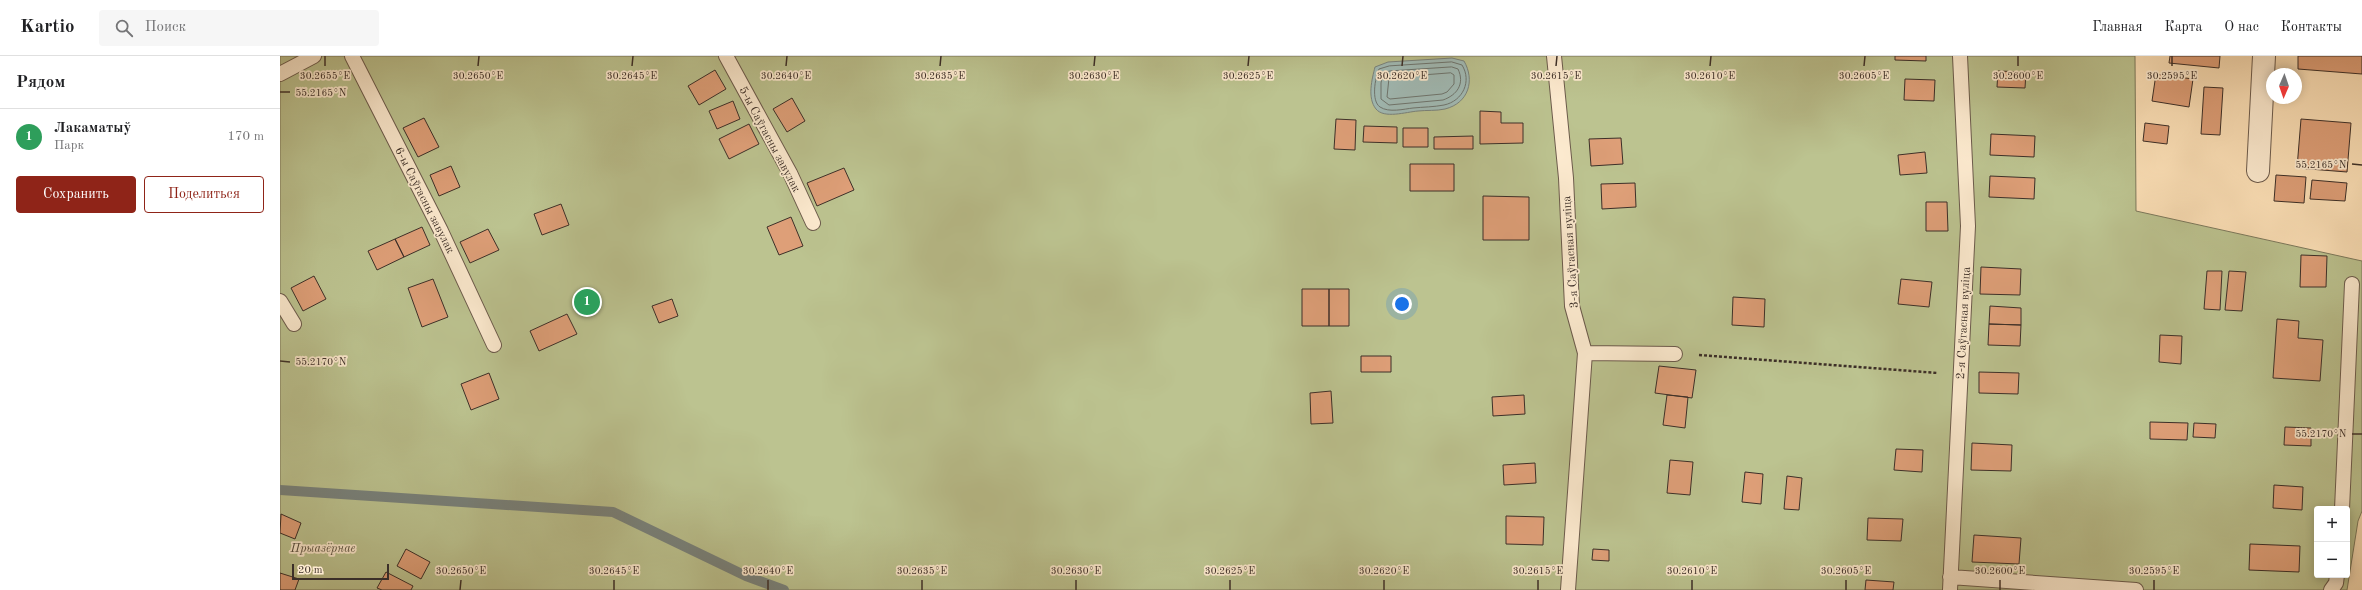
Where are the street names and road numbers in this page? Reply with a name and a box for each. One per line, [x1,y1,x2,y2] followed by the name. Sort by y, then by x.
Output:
[736,84,803,194] street label: 5-ы Саўгасны завулак
[392,145,456,256] street label: 6-ы Саўгасны завулак
[1560,195,1581,309] street label: 3-я Саўгасная вуліца
[1954,266,1973,380] street label: 2-я Саўгасная вуліца

